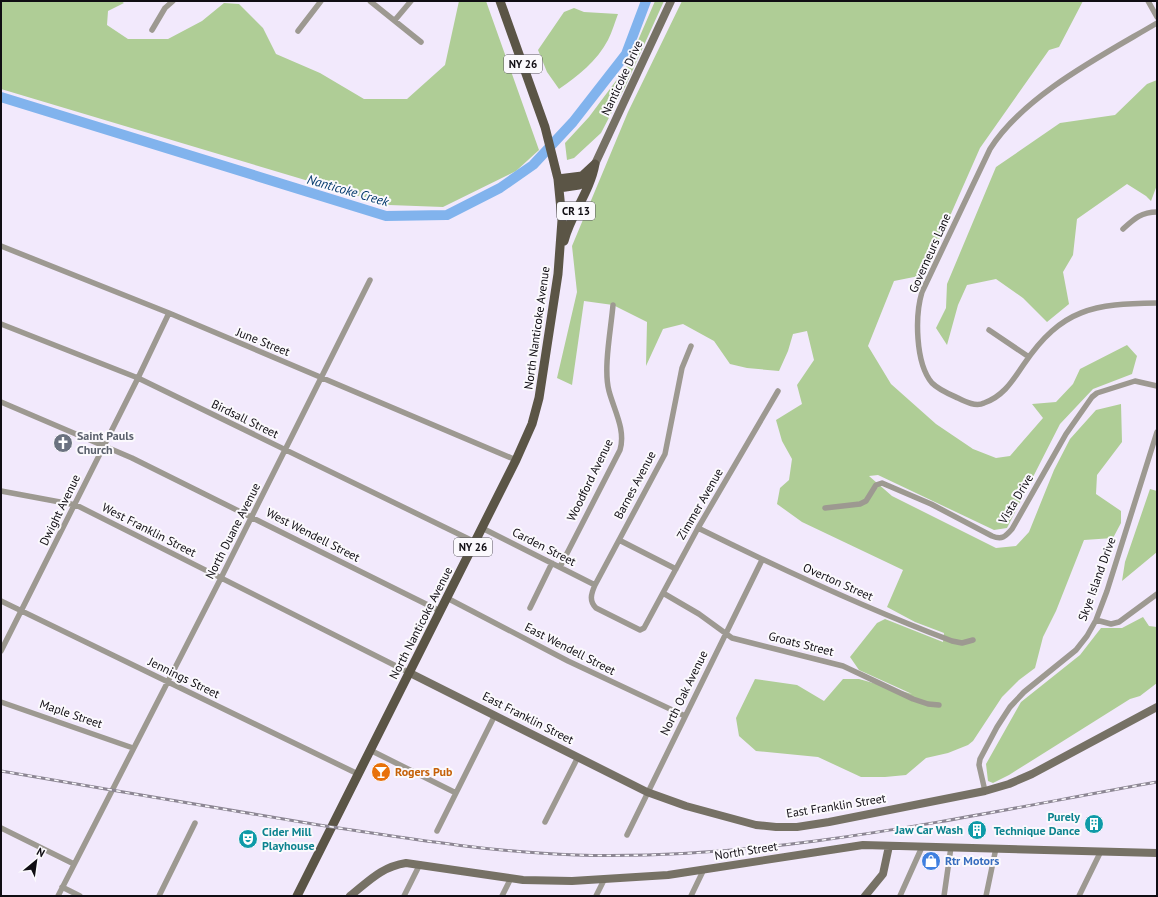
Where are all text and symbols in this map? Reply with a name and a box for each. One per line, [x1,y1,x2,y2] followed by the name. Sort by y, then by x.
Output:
[598,38,646,118] street label: Nanticoke Drive
[504,55,542,73] road number: NY 26
[305,171,392,211] water label: Nanticoke Creek
[557,202,595,220] road number: CR 13
[905,211,954,295] street label: Governeurs Lane
[520,265,553,390] street label: North Nanticoke Avenue
[233,324,292,359] street label: June Street
[209,396,281,441] street label: Birdsall Street
[77,428,134,457] place label: Saint Pauls Church
[52,432,74,454] church icon: Saint Pauls Church
[563,436,616,523] street label: Woodford Avenue
[610,448,659,521] street label: Barnes Avenue
[673,465,726,542] street label: Zimmer Avenue
[994,471,1036,527] street label: Vista Drive
[36,472,83,548] street label: Dwight Avenue
[202,480,263,581] street label: North Duane Avenue
[100,499,199,560] street label: West Franklin Street
[264,504,363,565] street label: West Wendell Street
[510,524,579,569] street label: Carden Street
[1074,535,1119,623] street label: Skye Island Drive
[454,538,492,556] road number: NY 26
[801,559,876,604] street label: Overton Street
[386,564,455,682] street label: North Nanticoke Avenue
[522,619,618,678] street label: East Wendell Street
[767,628,835,659] street label: Groats Street
[657,648,711,738] street label: North Oak Avenue
[145,653,222,701] street label: Jennings Street
[480,688,576,747] street label: East Franklin Street
[38,696,105,731] street label: Maple Street
[370,761,392,783] bar icon: Rogers Pub
[395,764,453,779] place label: Rogers Pub
[785,790,887,821] street label: East Franklin Street
[994,809,1080,838] place label: Purely Technique Dance
[1083,813,1105,835] building icon: Purely Technique Dance
[966,819,988,841] building icon: Jaw Car Wash
[894,822,963,837] place label: Jaw Car Wash
[262,824,315,853] place label: Cider Mill Playhouse
[237,828,259,850] theatre icon: Cider Mill Playhouse
[713,838,778,863] street label: North Street
[16,841,56,881] north arrow
[34,844,47,860] text: N
[920,850,942,872] shop icon: Rtr Motors
[945,853,999,868] place label: Rtr Motors

